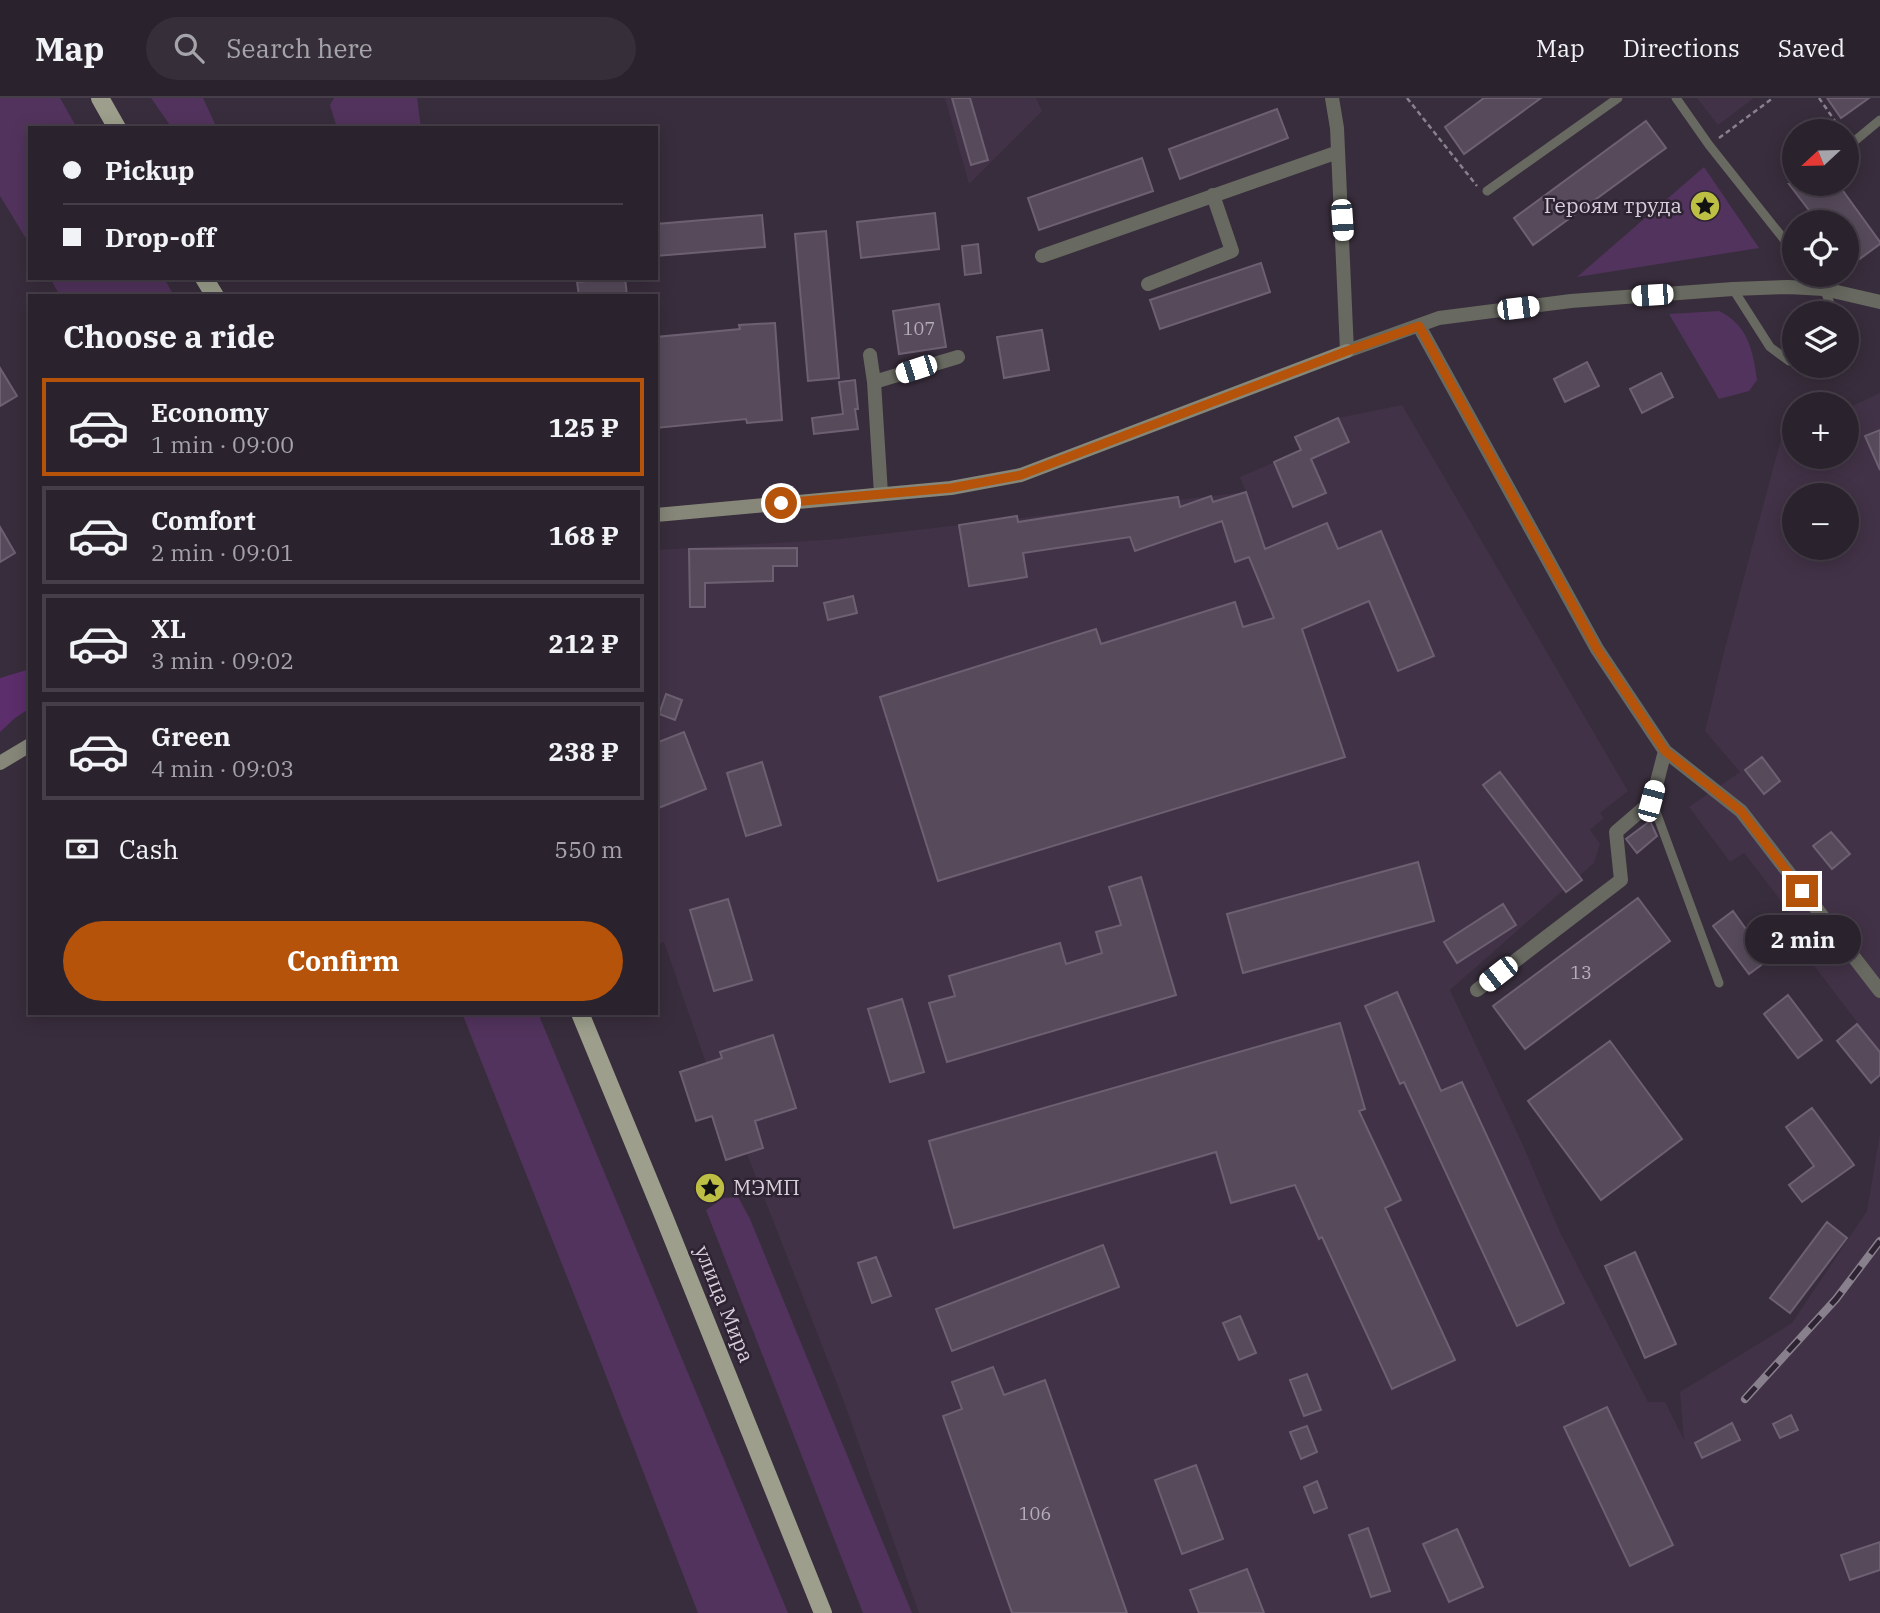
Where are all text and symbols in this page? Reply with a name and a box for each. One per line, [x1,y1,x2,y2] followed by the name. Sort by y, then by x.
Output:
[146,17,636,80] search box
[35,27,104,70] text: Map
[170,29,208,67] icon: search
[226,31,373,65] text: Search here
[1536,32,1585,64] text: Map
[1623,32,1740,64] text: Directions
[1778,32,1845,64] text: Saved
[1782,119,1858,196] north arrow
[1782,119,1859,560] map controls
[105,153,195,187] text: Pickup
[1688,189,1722,223] place icon: Героям труда
[1544,191,1682,219] place label: Героям труда
[1331,198,1354,242] car
[1782,210,1859,287] button: locate
[105,220,216,254] text: Drop-off
[1631,283,1674,307] car
[1496,295,1541,321] car
[1782,301,1859,378] button: layers
[63,315,275,357] text: Choose a ride
[903,317,935,340] house number: 107
[893,353,940,385] car
[1782,392,1859,469] button: +
[151,395,269,429] text: Economy
[67,396,130,459] icon: car
[548,410,619,444] text: 125 ₽
[151,429,294,459] text: 1 min · 09:00
[1782,483,1859,560] button: −
[765,487,797,519] route start
[151,503,256,537] text: Comfort
[67,504,130,567] icon: car
[548,518,619,552] text: 168 ₽
[151,537,294,567] text: 2 min · 09:01
[151,611,186,645] text: XL
[67,612,130,675] icon: car
[548,626,619,660] text: 212 ₽
[151,645,294,675] text: 3 min · 09:02
[151,719,231,753] text: Green
[67,720,130,783] icon: car
[548,734,619,768] text: 238 ₽
[151,753,294,783] text: 4 min · 09:03
[1636,778,1667,824] car
[63,830,101,868] icon: cash
[119,832,179,866] text: Cash
[554,834,623,864] text: 550 m
[1786,875,1818,907] route end
[1744,916,1860,964] callout: 2 min
[63,921,623,1001] button: Confirm
[1771,924,1835,954] text: 2 min
[1475,953,1522,995] car
[1570,961,1592,984] house number: 13
[693,1171,727,1205] place icon: МЭМП
[733,1173,800,1201] place label: МЭМП
[689,1241,761,1366] street label: улица Мира
[1019,1502,1051,1525] house number: 106

